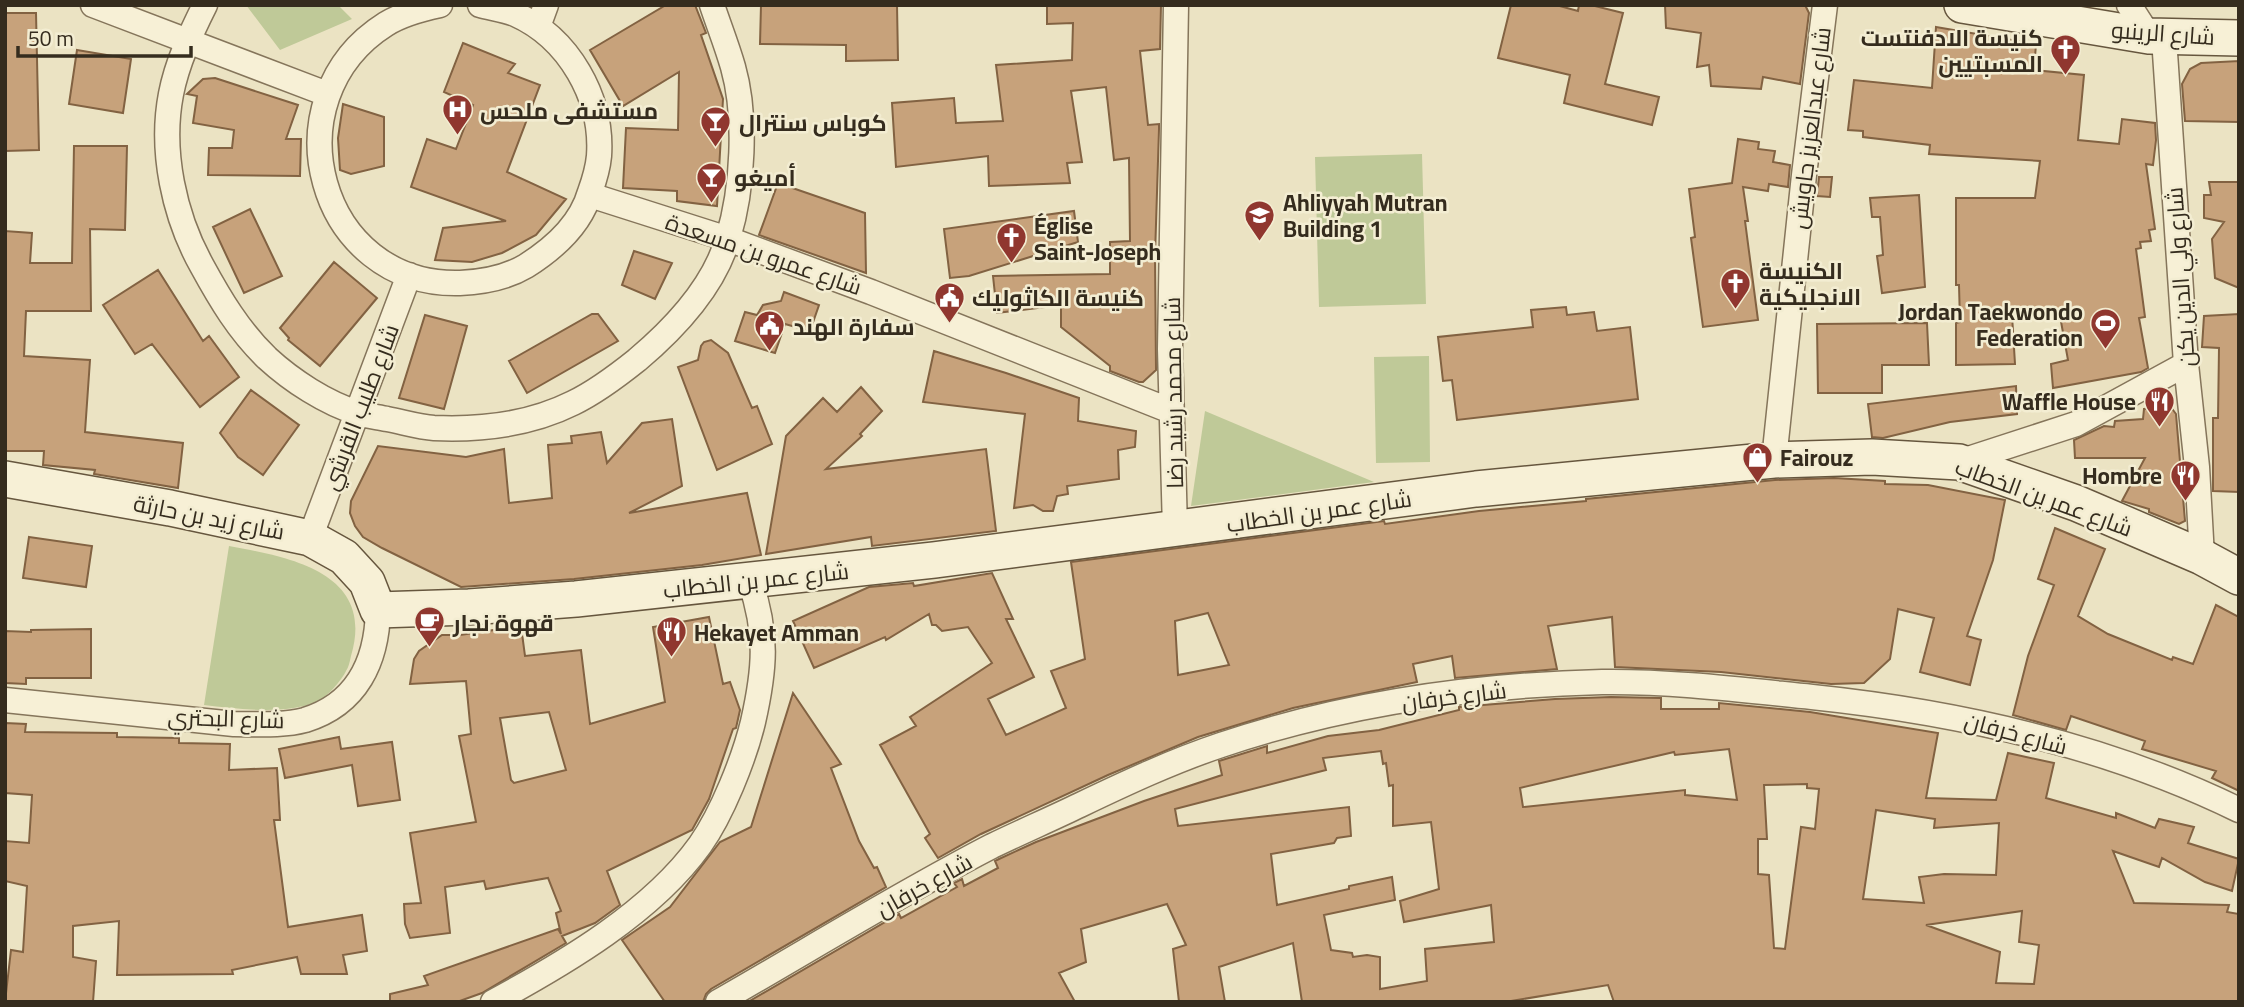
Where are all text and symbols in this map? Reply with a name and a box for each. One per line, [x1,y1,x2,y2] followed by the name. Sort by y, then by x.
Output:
[2110,8,2216,58] street label: شارع الرينبو
[18,14,191,58] scale bar
[1861,16,2043,85] place label: كنيسة الادفنتست المسبتيين
[28,19,74,58] text: 50 m
[1776,25,1844,231] street label: شارع عبدالعزيز جاويش
[2049,33,2083,77] church icon: كنيسة الادفنتست المسبتيين
[480,89,658,132] place label: مستشفى ملحس
[440,93,474,137] hospital icon: مستشفى ملحس
[739,101,887,144] place label: كوباس سنترال
[699,105,733,149] bar icon: كوباس سنترال
[734,156,796,199] place label: أميغو
[694,160,728,204] bar icon: أميغو
[1283,181,1447,250] place label: Ahliyyah Mutran Building 1
[2152,186,2208,368] street label: شارع ولي الدين يكن
[1243,198,1277,242] school or university icon: Ahliyyah Mutran Building 1
[660,200,868,308] street label: شارع عمرو بن مسعدة
[1034,204,1161,273] place label: Église Saint-Joseph
[994,221,1028,265] church icon: Église Saint-Joseph
[1759,249,1861,318] place label: الكنيسة الانجليكية
[1719,266,1753,310] church icon: الكنيسة الانجليكية
[972,276,1144,319] place label: كنيسة الكاثوليك
[932,280,966,324] public building icon: كنيسة الكاثوليك
[1898,290,2083,359] place label: Jordan Taekwondo Federation
[1150,297,1196,489] street label: شارع محمد رشيد رضا
[793,305,915,348] place label: سفارة الهند
[2089,307,2123,351] sports icon: Jordan Taekwondo Federation
[753,309,787,353] public building icon: سفارة الهند
[308,317,412,497] street label: شارع طليب القرشي
[2002,380,2136,423] place label: Waffle House
[2142,384,2176,428] restaurant icon: Waffle House
[1780,436,1854,479] place label: Fairouz
[1740,440,1774,484] shop icon: Fairouz
[1949,445,2139,549] street label: شارع عمر بن الخطاب
[2082,454,2162,497] place label: Hombre
[2168,458,2202,502] restaurant icon: Hombre
[1224,477,1414,545] street label: شارع عمر بن الخطاب
[130,481,288,553] street label: شارع زيد بن حارثة
[661,549,851,611] street label: شارع عمر بن الخطاب
[452,601,554,644] place label: قهوة نجار
[413,605,447,649] cafe icon: قهوة نجار
[694,611,859,654] place label: Hekayet Amman
[654,615,688,659] restaurant icon: Hekayet Amman
[1399,668,1509,724] street label: شارع خرفان
[167,694,285,742] street label: شارع البحتري
[1960,699,2072,767] street label: شارع خرفان
[868,841,980,929] street label: شارع خرفان

